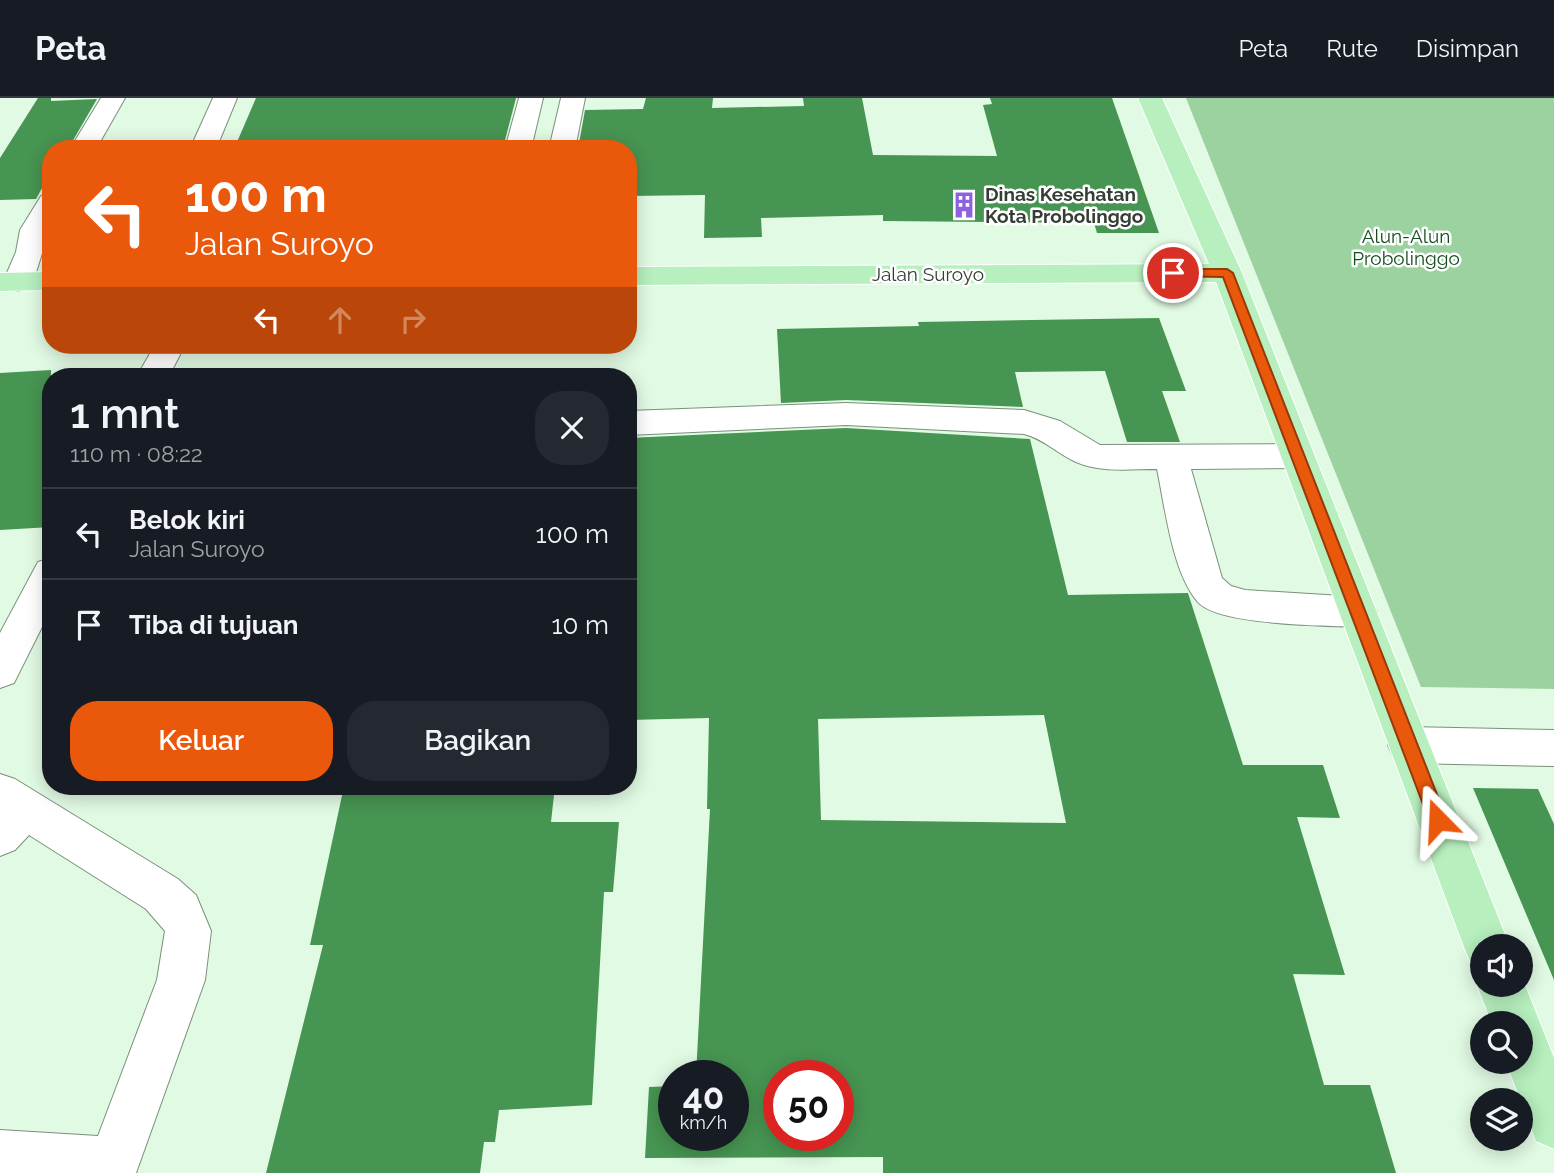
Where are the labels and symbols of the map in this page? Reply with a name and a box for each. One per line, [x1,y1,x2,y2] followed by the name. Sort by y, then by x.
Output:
[985,183,1143,227] place label: Dinas Kesehatan Kota Probolinggo
[949,190,979,220] building icon: Dinas Kesehatan Kota Probolinggo
[1352,225,1460,269] park label: Alun-Alun Probolinggo
[1143,243,1203,303] pin
[872,263,984,285] street label: Jalan Suroyo
[1401,783,1475,857] position arrow
[763,1060,854,1151] speed limit sign: 50

